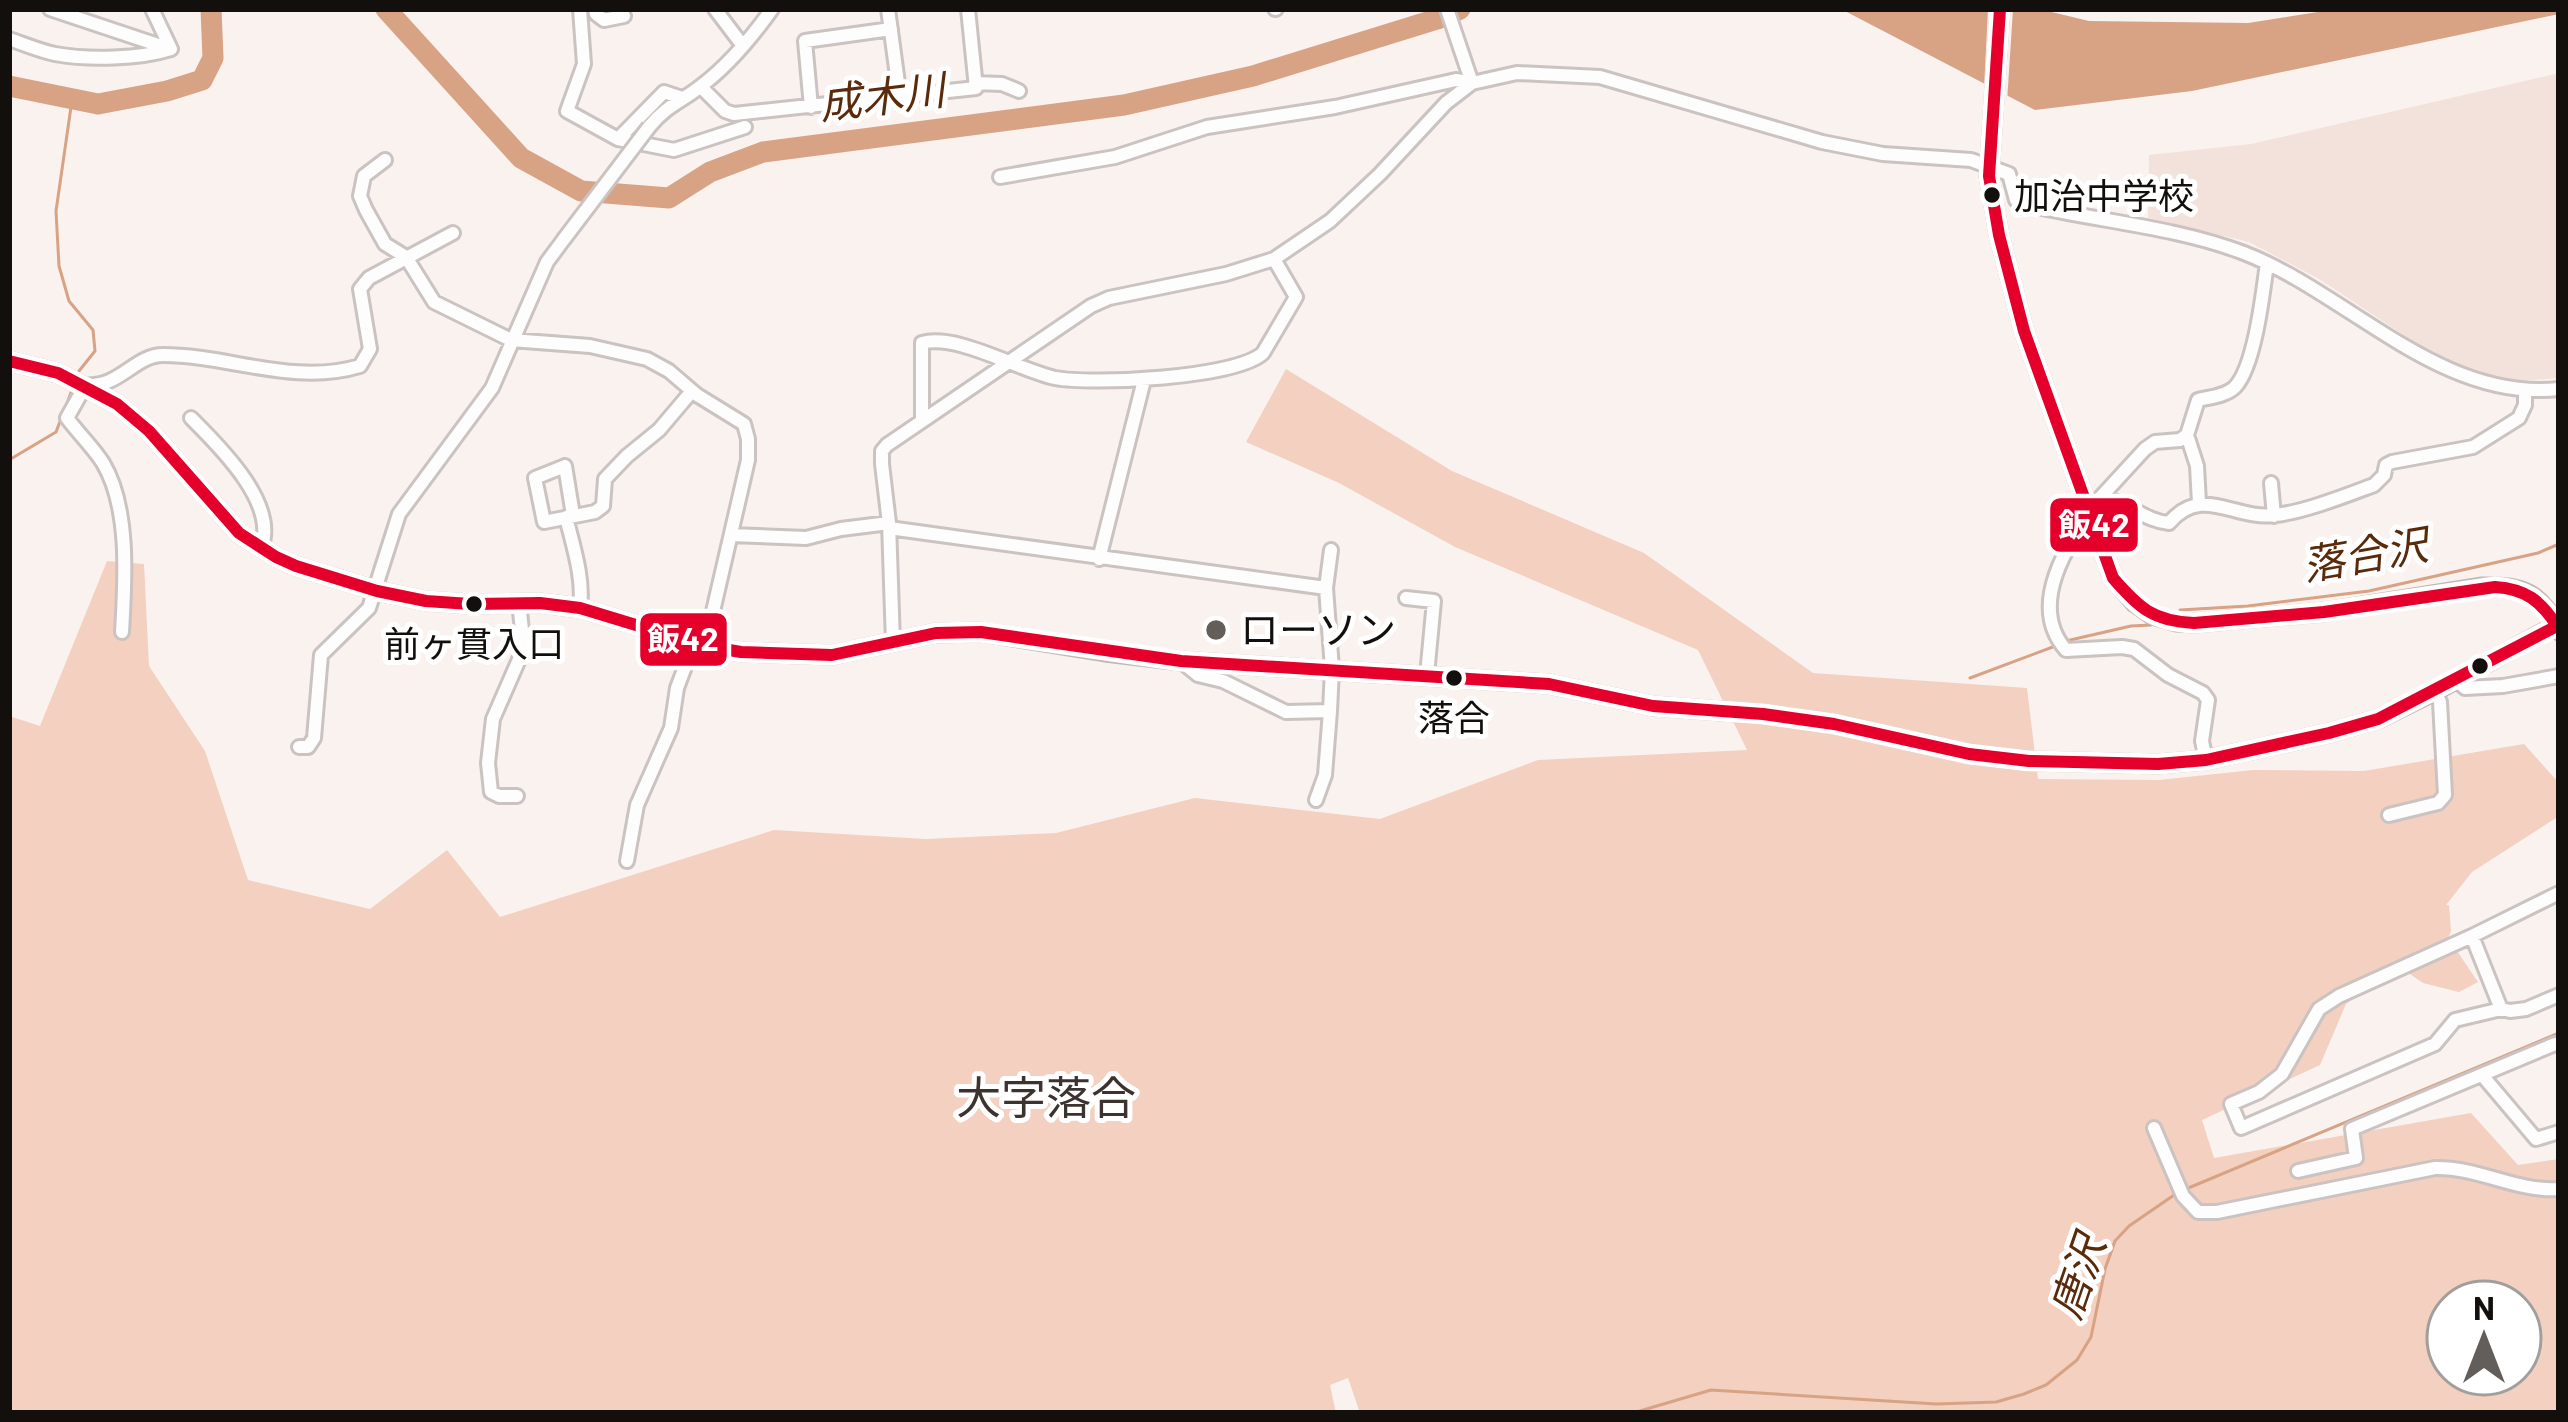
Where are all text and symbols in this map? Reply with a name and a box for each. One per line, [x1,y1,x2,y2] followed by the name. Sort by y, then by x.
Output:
[816,62,951,128] water label: 成木川
[2014,173,2194,216] place label: 加治中学校
[1981,184,2003,206] marker: 加治中学校
[2048,496,2140,554] line badge: 飯42
[2058,504,2130,544] text: 飯42
[2298,517,2436,589] water label: 落合沢
[463,593,485,615] marker: 前ヶ貫入口
[1240,605,1396,652] place label: ローソン
[638,611,729,668] line badge: 飯42
[1203,617,1229,643] marker: ローソン
[647,618,719,658] text: 飯42
[384,621,564,664] place label: 前ヶ貫入口
[2469,655,2491,677] unlabelled marker
[1443,667,1465,689] marker: 落合
[1418,695,1490,738] place label: 落合
[956,1069,1136,1123] district label: 大字落合
[2039,1224,2115,1324] water label: 唐沢
[2424,1278,2544,1398] north arrow
[2473,1287,2495,1327] text: N

